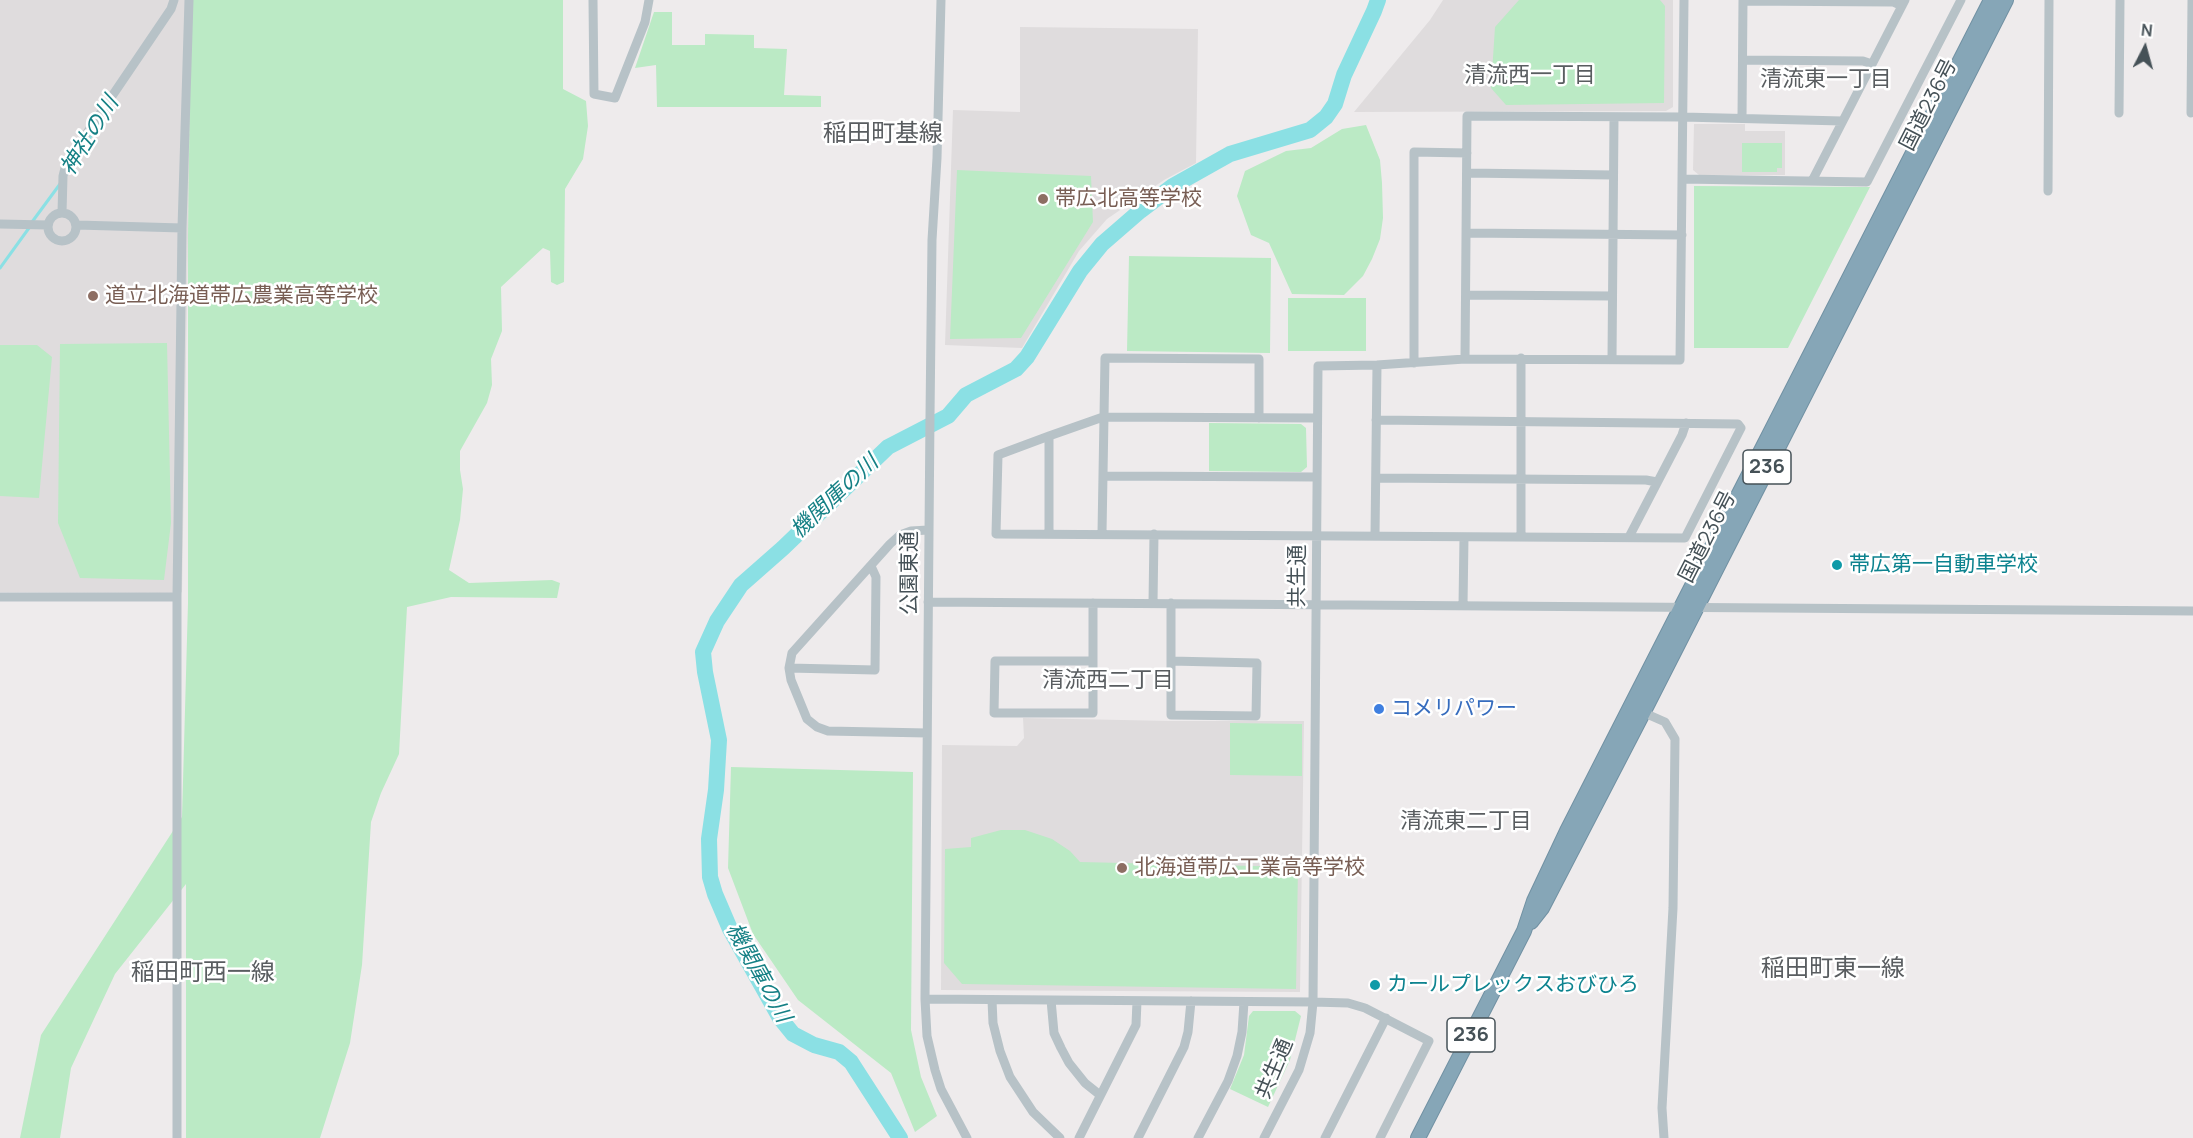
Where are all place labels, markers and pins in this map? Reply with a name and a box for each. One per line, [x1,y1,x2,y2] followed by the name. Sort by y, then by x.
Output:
[1055,186,1202,212] place label: 帯広北高等学校
[1036,192,1050,206] marker: 帯広北高等学校
[105,283,378,309] place label: 道立北海道帯広農業高等学校
[86,289,100,303] marker: 道立北海道帯広農業高等学校
[1849,552,2038,578] place label: 帯広第一自動車学校
[1830,558,1844,572] marker: 帯広第一自動車学校
[1391,696,1517,722] place label: コメリパワー
[1372,702,1386,716] marker: コメリパワー
[1134,855,1365,881] place label: 北海道帯広工業高等学校
[1115,861,1129,875] marker: 北海道帯広工業高等学校
[1387,972,1639,998] place label: カールプレックスおびひろ
[1368,978,1382,992] marker: カールプレックスおびひろ

